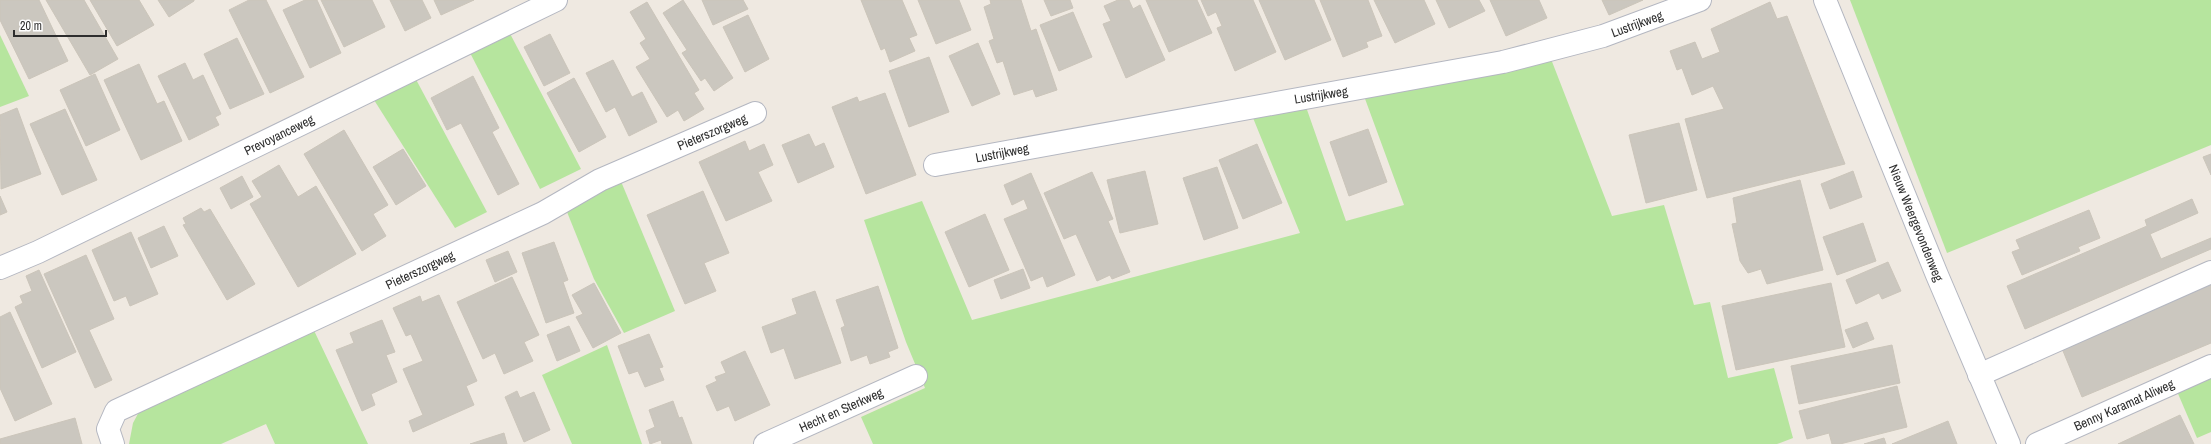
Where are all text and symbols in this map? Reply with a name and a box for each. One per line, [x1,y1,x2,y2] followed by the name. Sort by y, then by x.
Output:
[1609,7,1665,41] street label: Lustrijkweg
[14,12,106,38] scale bar
[20,18,42,34] text: 20 m
[1293,82,1349,108] street label: Lustrijkweg
[675,110,749,154] street label: Pieterszorgweg
[241,111,317,159] street label: Prevoyanceweg
[974,140,1030,166] street label: Lustrijkweg
[1885,162,1947,284] street label: Nieuw Weergevondenweg
[383,247,457,293] street label: Pieterszorgweg
[2071,375,2177,435] street label: Benny Karamat Aliweg
[796,384,886,436] street label: Hecht en Sterkweg

